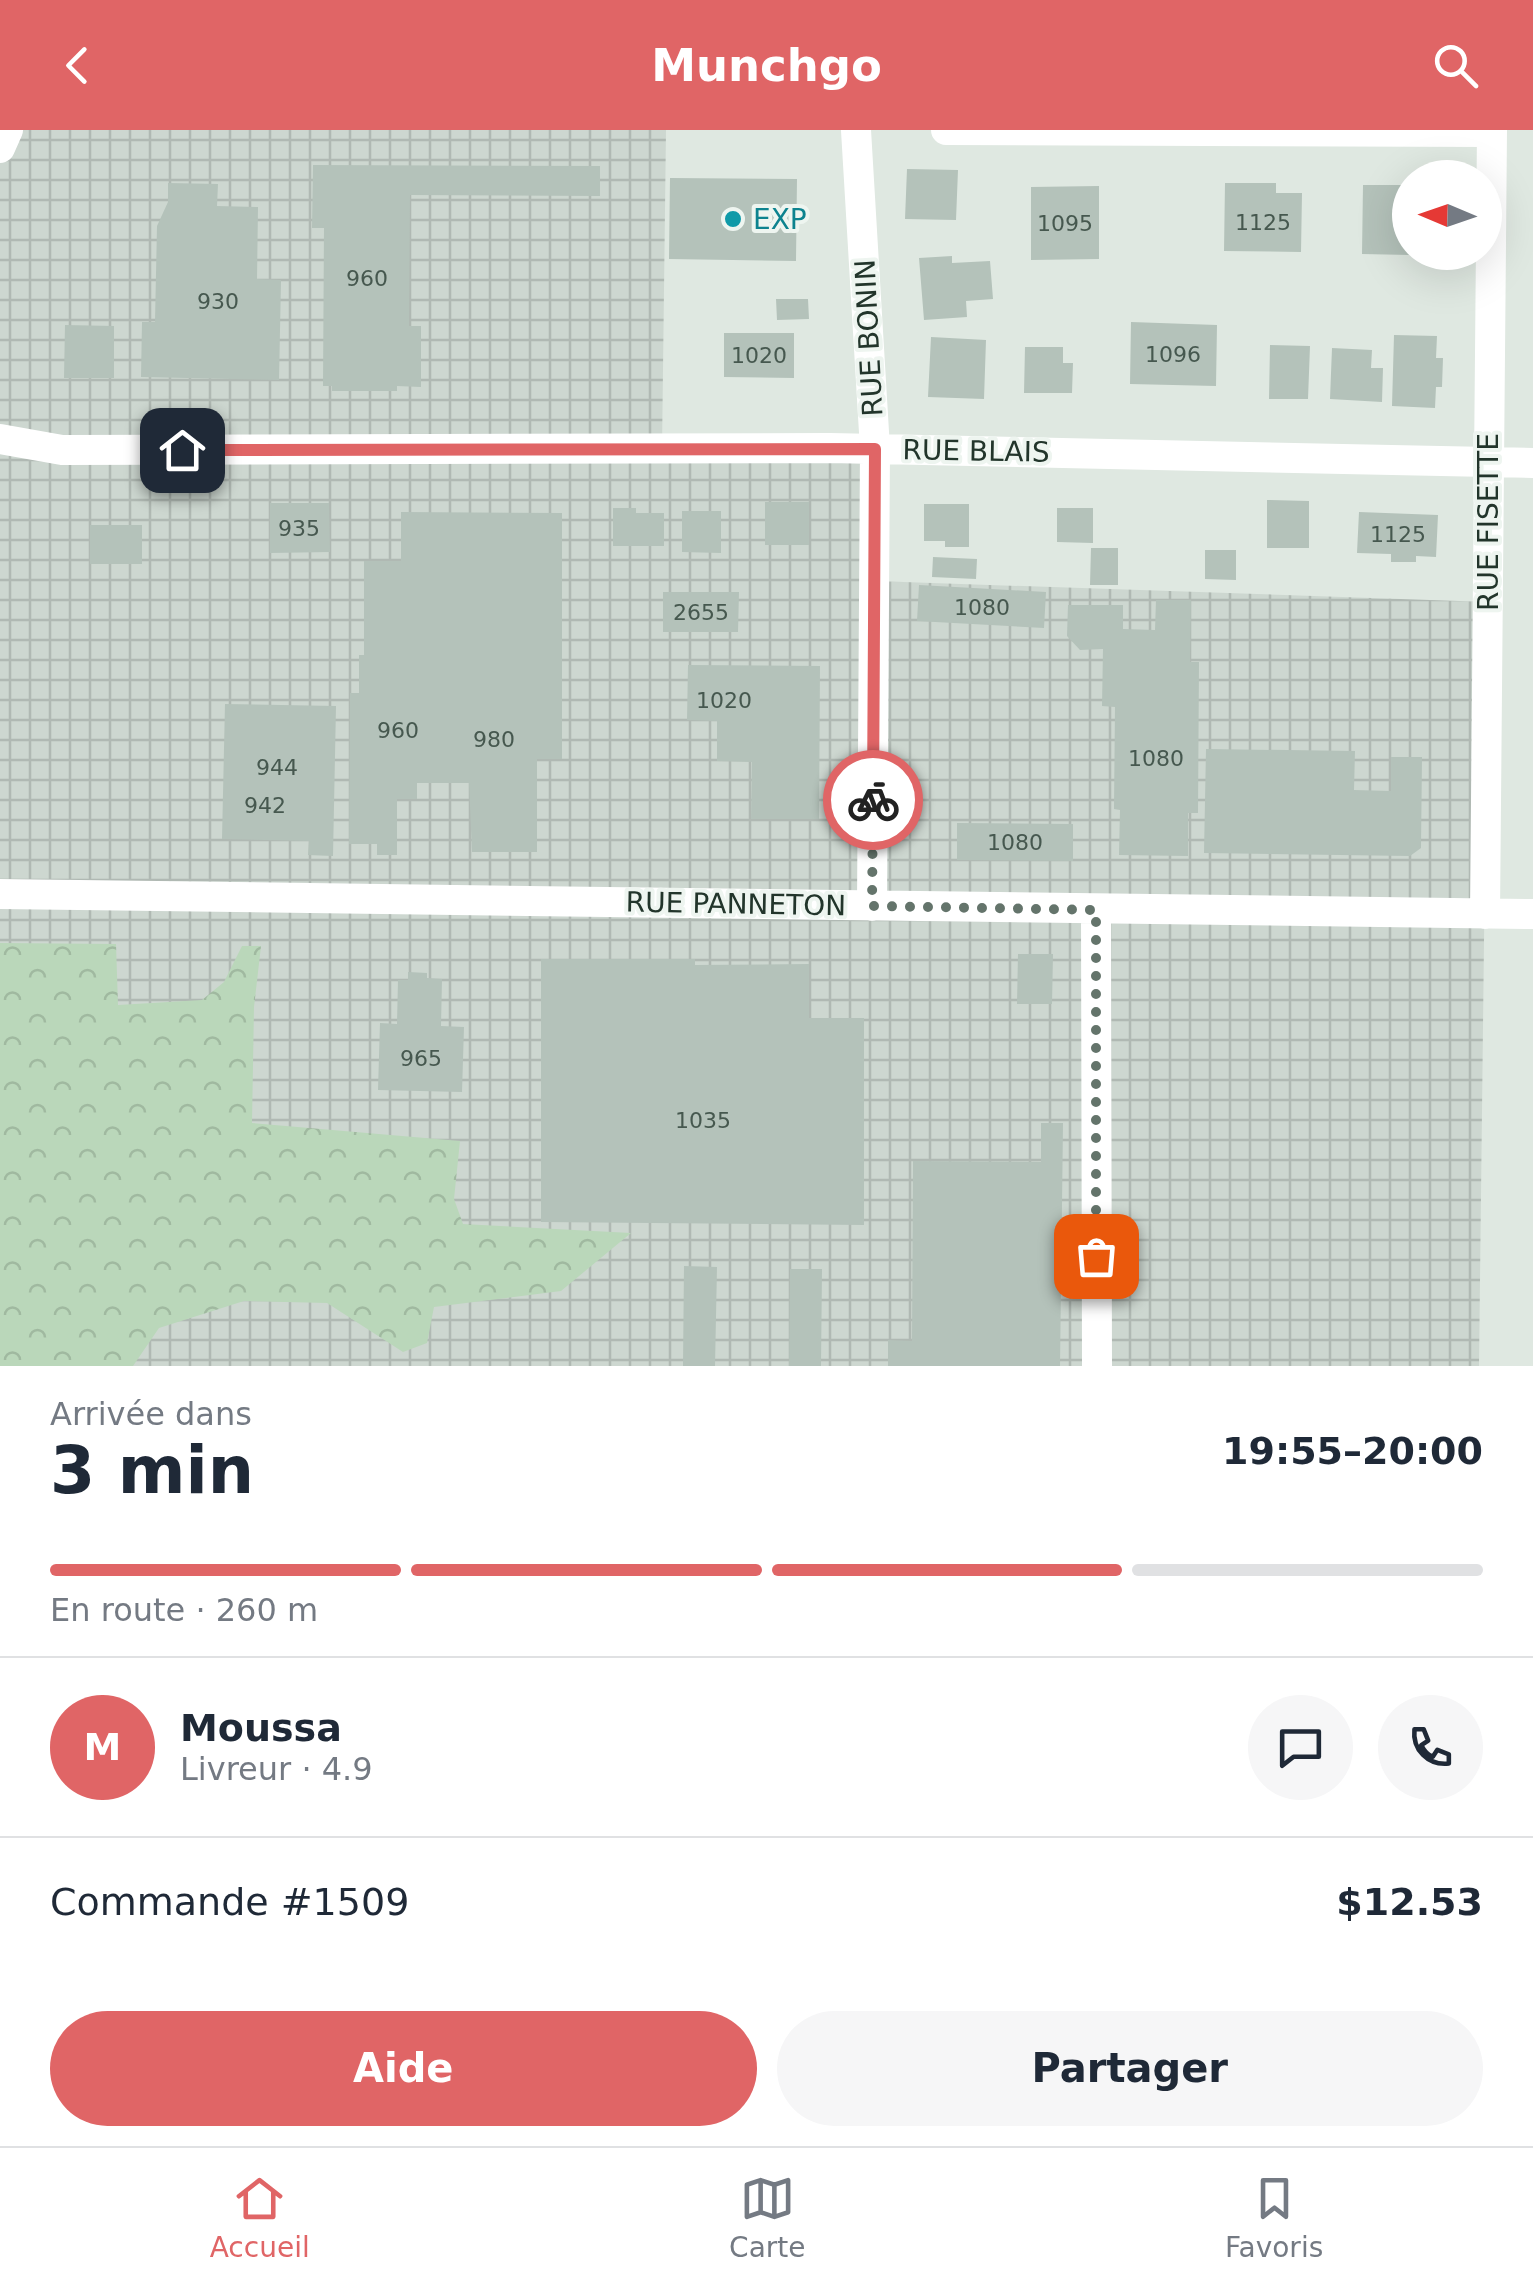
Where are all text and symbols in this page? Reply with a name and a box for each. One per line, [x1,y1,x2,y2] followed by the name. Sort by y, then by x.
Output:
[50,38,105,93] icon: back
[1428,38,1483,93] icon: search
[651,39,882,92] text: Munchgo
[1392,160,1502,270] north arrow
[1392,160,1502,270] map controls
[753,203,807,236] place label: EXP
[722,208,744,230] marker: EXP
[1235,210,1291,235] house number: 1125
[1037,211,1093,236] house number: 1095
[848,259,890,417] street label: RUE BONIN
[346,266,388,291] house number: 960
[197,289,239,314] house number: 930
[1145,342,1201,367] house number: 1096
[731,343,787,368] house number: 1020
[140,408,225,493] pin
[155,423,210,478] icon: home
[902,433,1050,469] street label: RUE BLAIS
[1472,433,1505,611] street label: RUE FISETTE
[278,516,320,541] house number: 935
[1370,522,1426,547] house number: 1125
[954,595,1010,620] house number: 1080
[673,600,729,625] house number: 2655
[696,688,752,713] house number: 1020
[377,718,419,743] house number: 960
[473,727,515,752] house number: 980
[1128,746,1184,771] house number: 1080
[823,750,923,850] courier
[256,755,298,780] house number: 944
[846,773,901,828] icon: bike
[244,793,286,818] house number: 942
[987,830,1043,855] house number: 1080
[625,886,847,922] street label: RUE PANNETON
[400,1046,442,1071] house number: 965
[675,1108,731,1133] house number: 1035
[1054,1214,1139,1299] pin
[1069,1229,1124,1284] icon: bag
[50,1395,252,1433] text: Arrivée dans
[1222,1429,1483,1473] text: 19:55–20:00
[50,1433,254,1508] text: 3 min
[50,1591,318,1629] text: En route · 260 m
[1248,1695,1353,1800] button: chat
[1378,1695,1483,1800] button: phone
[180,1706,342,1750] text: Moussa
[84,1725,121,1769] text: M
[180,1750,373,1788] text: Livreur · 4.9
[50,1880,409,1924] text: Commande #1509
[1336,1880,1483,1924] text: $12.53
[50,2011,757,2126] button: Aide
[777,2011,1483,2126] button: Partager
[210,2171,310,2264] tab: Accueil
[729,2171,806,2264] tab: Carte
[1225,2171,1323,2264] tab: Favoris

